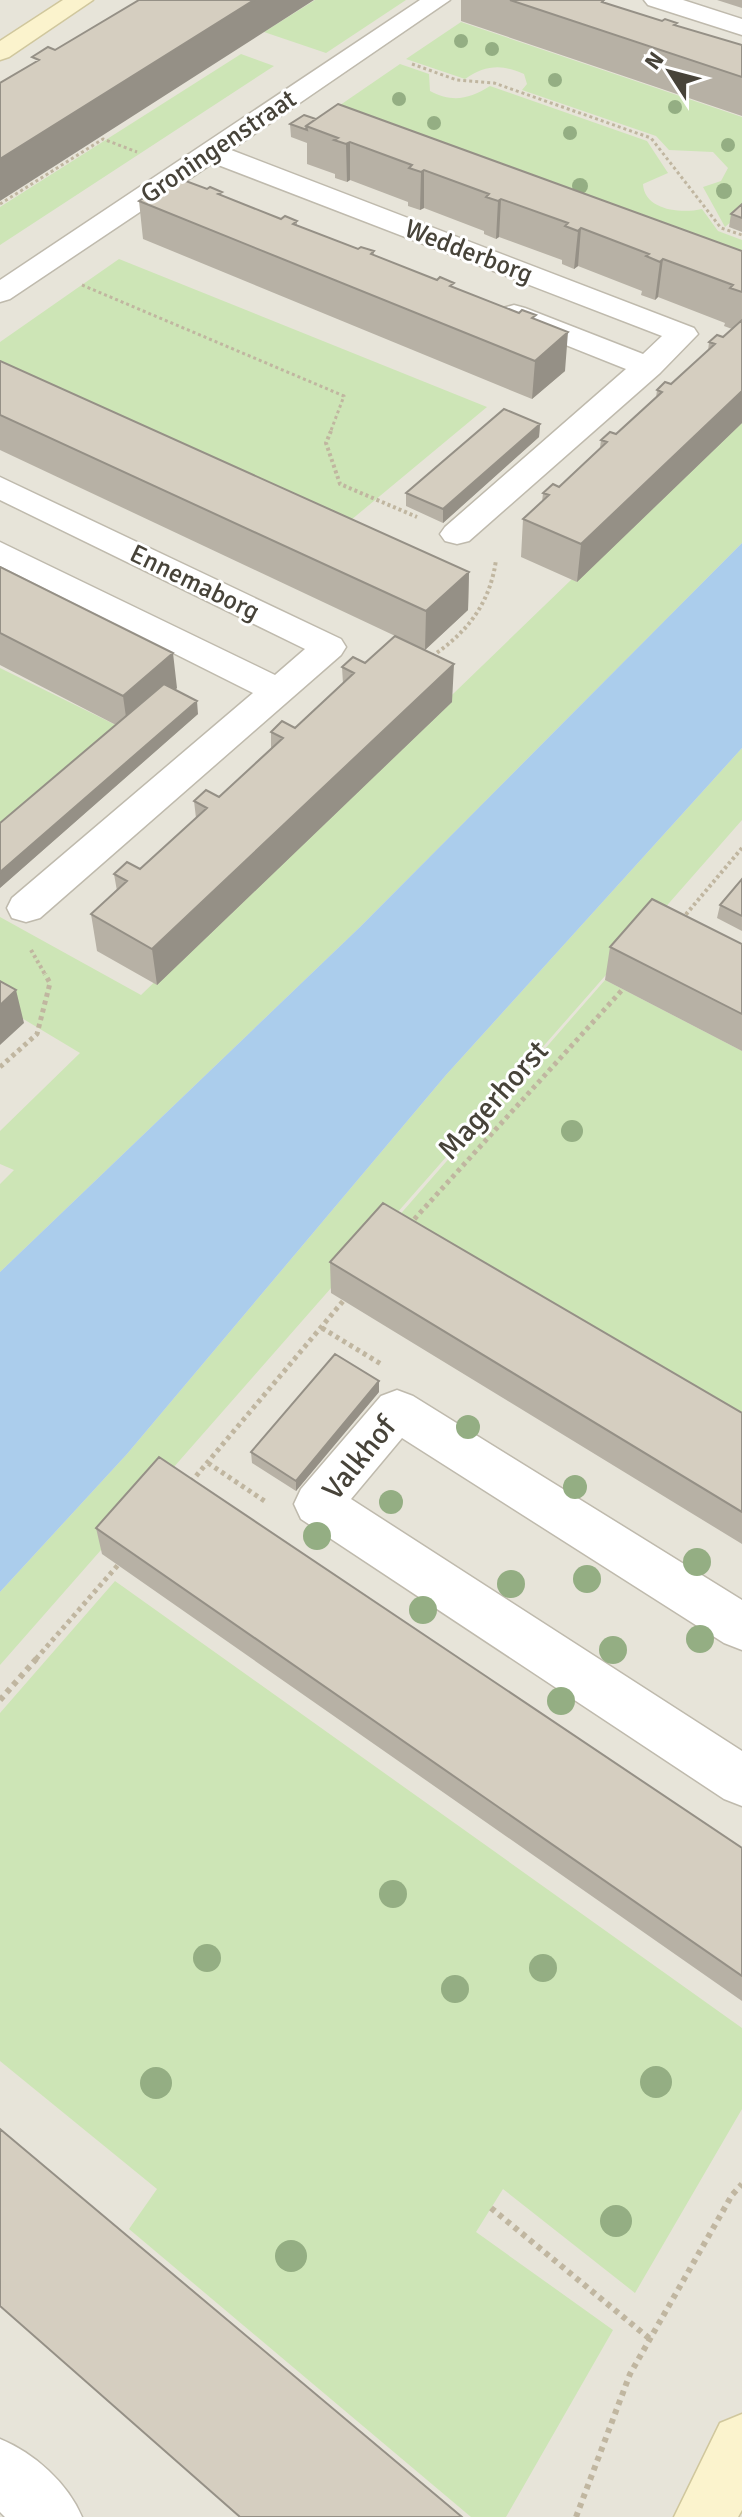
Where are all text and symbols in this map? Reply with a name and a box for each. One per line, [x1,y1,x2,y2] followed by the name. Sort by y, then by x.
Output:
[630,32,710,112] north arrow
[639,46,670,75] text: N
[135,83,302,211] street label: Groningenstraat
[400,213,537,291] street label: Wedderborg
[124,538,265,628] street label: Ennemaborg
[430,1033,557,1168] street label: Magerhorst
[315,1408,405,1508] street label: Valkhof

